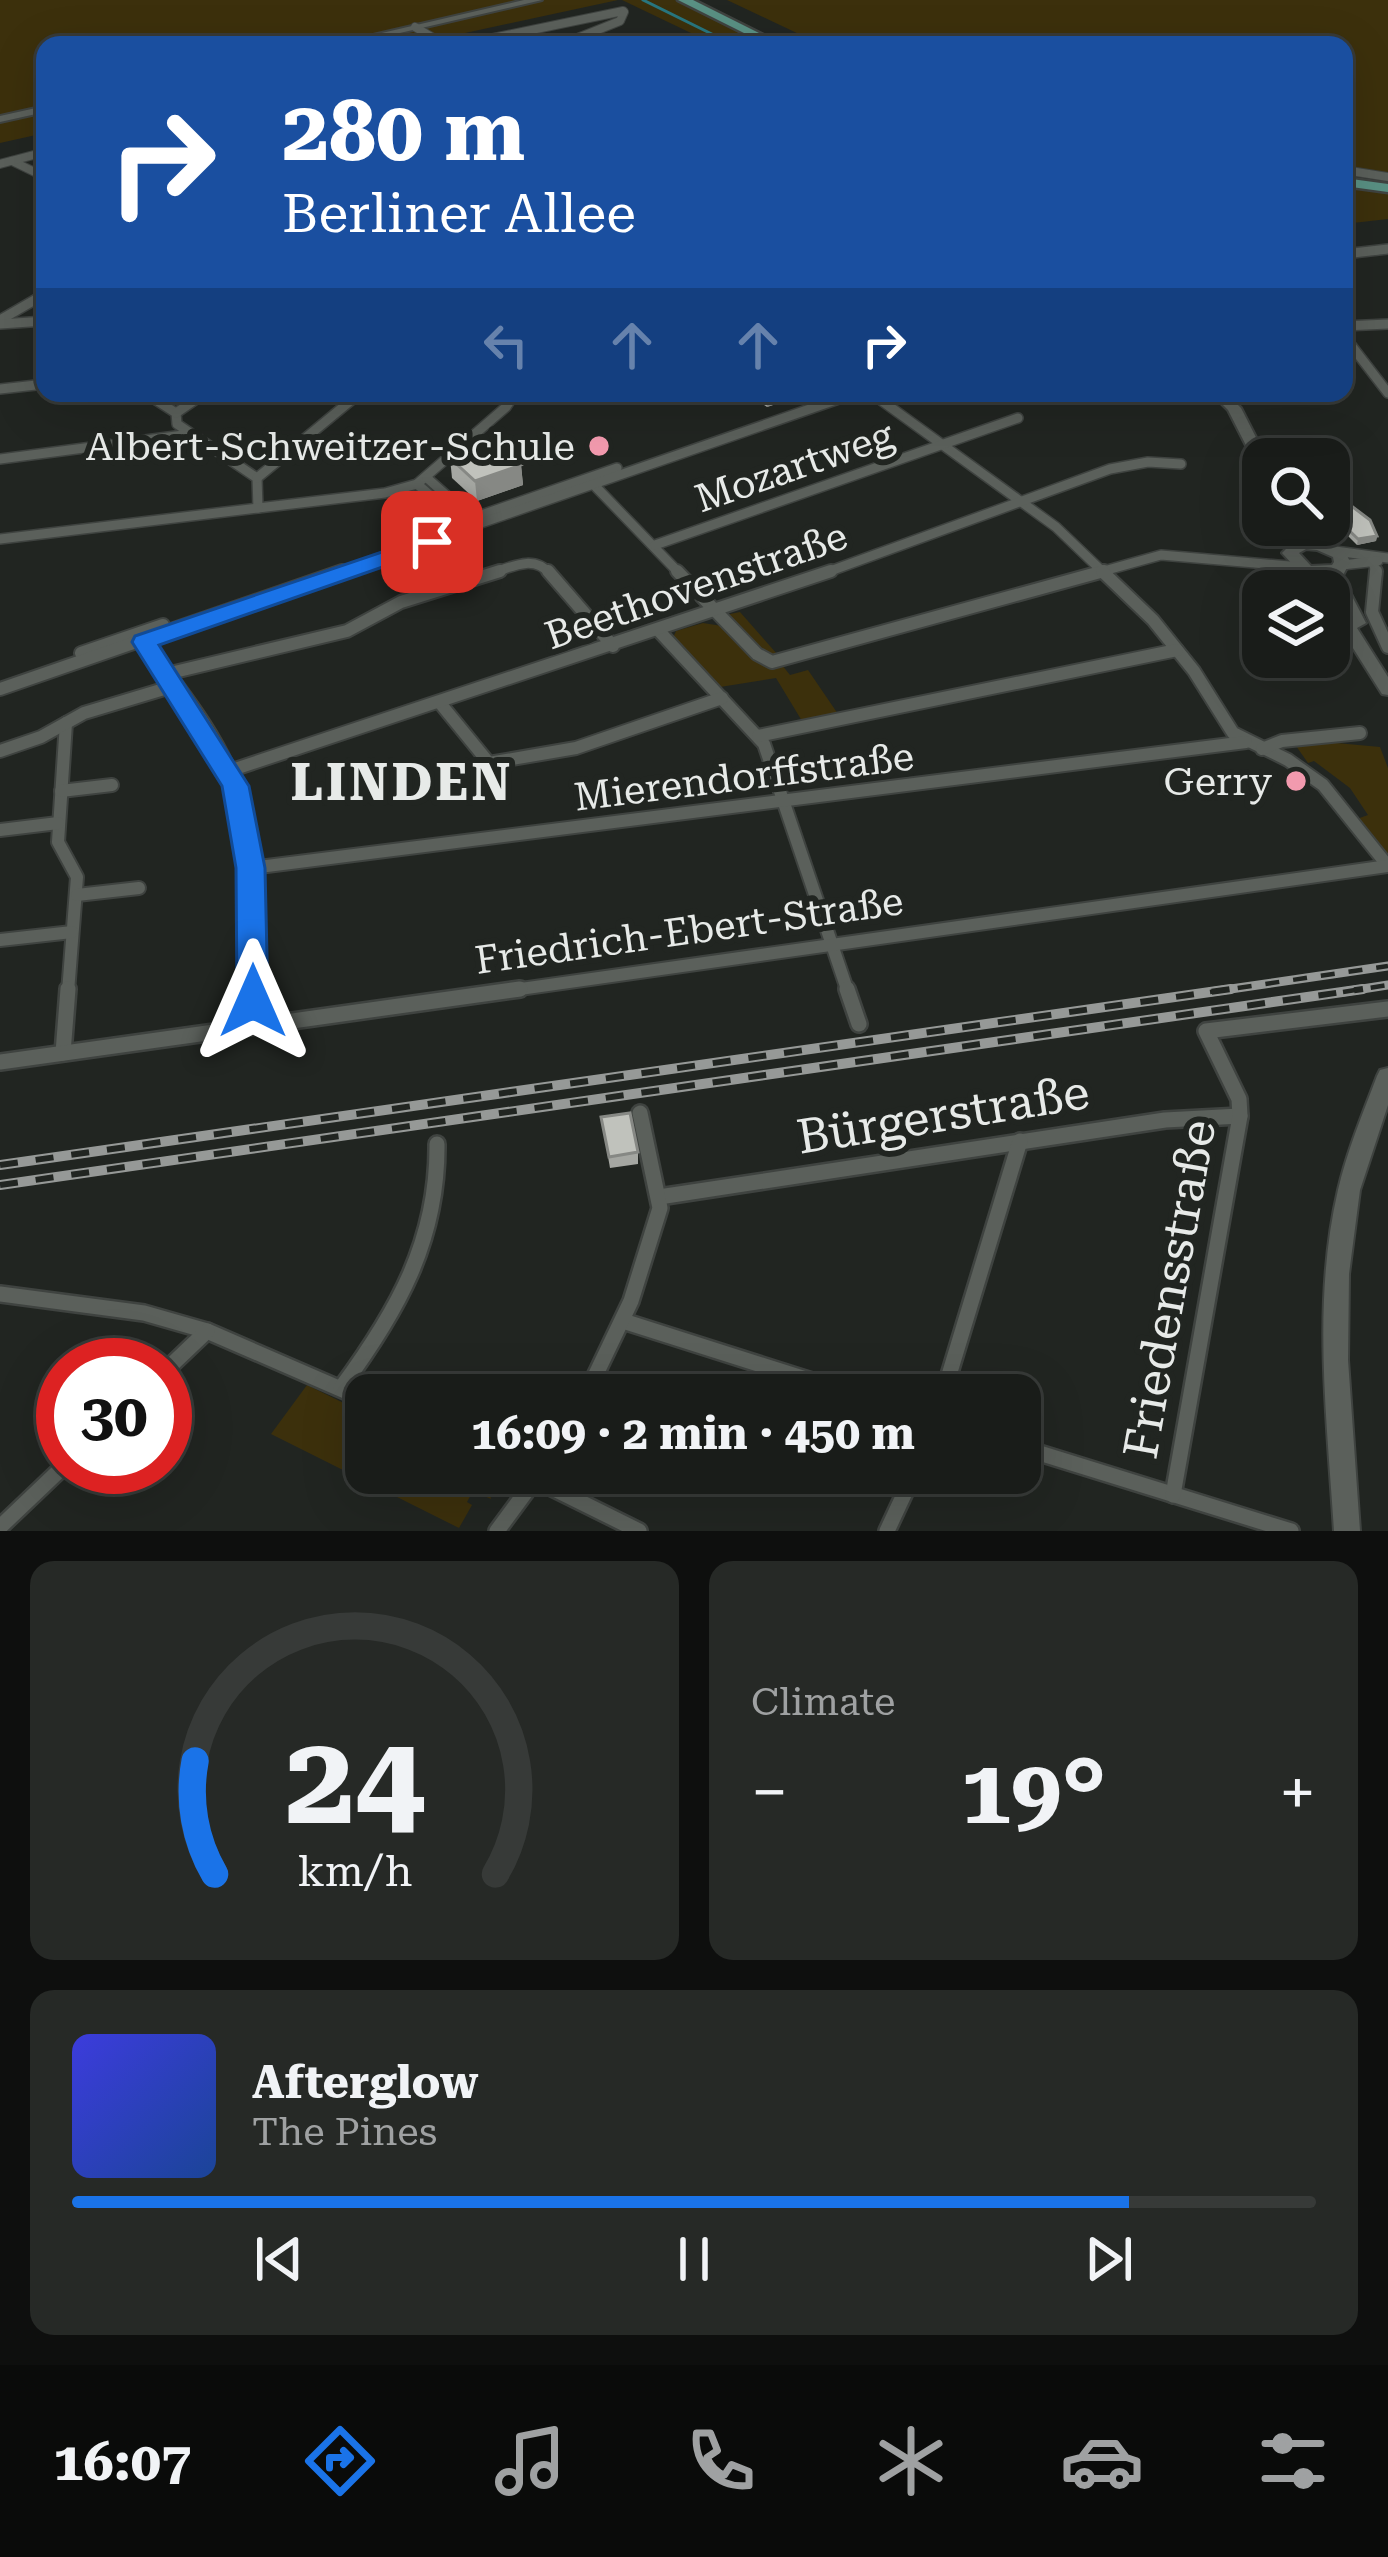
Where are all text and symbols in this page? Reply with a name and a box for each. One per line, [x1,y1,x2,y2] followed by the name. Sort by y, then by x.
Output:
[282,82,525,180] text: 280 m
[84,84,240,240] icon: right
[282,182,636,245] text: Berliner Allee
[473,312,539,378] icon: left
[599,312,665,378] icon: ahead
[725,312,791,378] icon: ahead
[851,312,917,378] icon: right
[689,412,899,522] street label: Mozartweg
[86,424,575,470] place label: Albert-Schweitzer-Schule
[586,433,612,459] marker: Albert-Schweitzer-Schule
[1242,438,1350,678] map controls
[1242,438,1350,546] button: search
[381,491,483,593] pin
[399,509,465,575] icon: arrive
[539,513,853,659] street label: Beethovenstraße
[1242,570,1350,678] button: layers
[572,733,917,821] street label: Mierendorffstraße
[290,753,514,812] district label: LINDEN
[1164,759,1272,805] place label: Gerry
[1283,768,1309,794] marker: Gerry
[472,878,906,984] street label: Friedrich-Ebert-Straße
[190,938,316,1064] position arrow
[793,1064,1093,1166] street label: Bürgerstraße
[1113,1115,1227,1463] street label: Friedensstraße
[36,1338,192,1494] speed limit sign: 30
[471,1407,915,1460] text: 16:09 · 2 min · 450 m
[751,1679,895,1725] text: Climate
[285,1707,424,1853] text: 24
[961,1740,1106,1845] text: 19°
[751,1754,788,1831] text: −
[1279,1754,1316,1831] text: +
[297,1845,412,1895] text: km/h
[252,2056,478,2109] text: Afterglow
[252,2109,437,2155] text: The Pines
[246,2226,312,2292] icon: previous
[661,2226,727,2292] icon: pause
[1076,2226,1142,2292] icon: next
[298,2419,382,2503] icon: directions
[488,2419,572,2503] icon: music
[679,2419,763,2503] icon: phone
[869,2419,953,2503] icon: climate
[1060,2419,1144,2503] icon: car
[1251,2419,1335,2503] icon: filters
[53,2430,191,2493] text: 16:07

